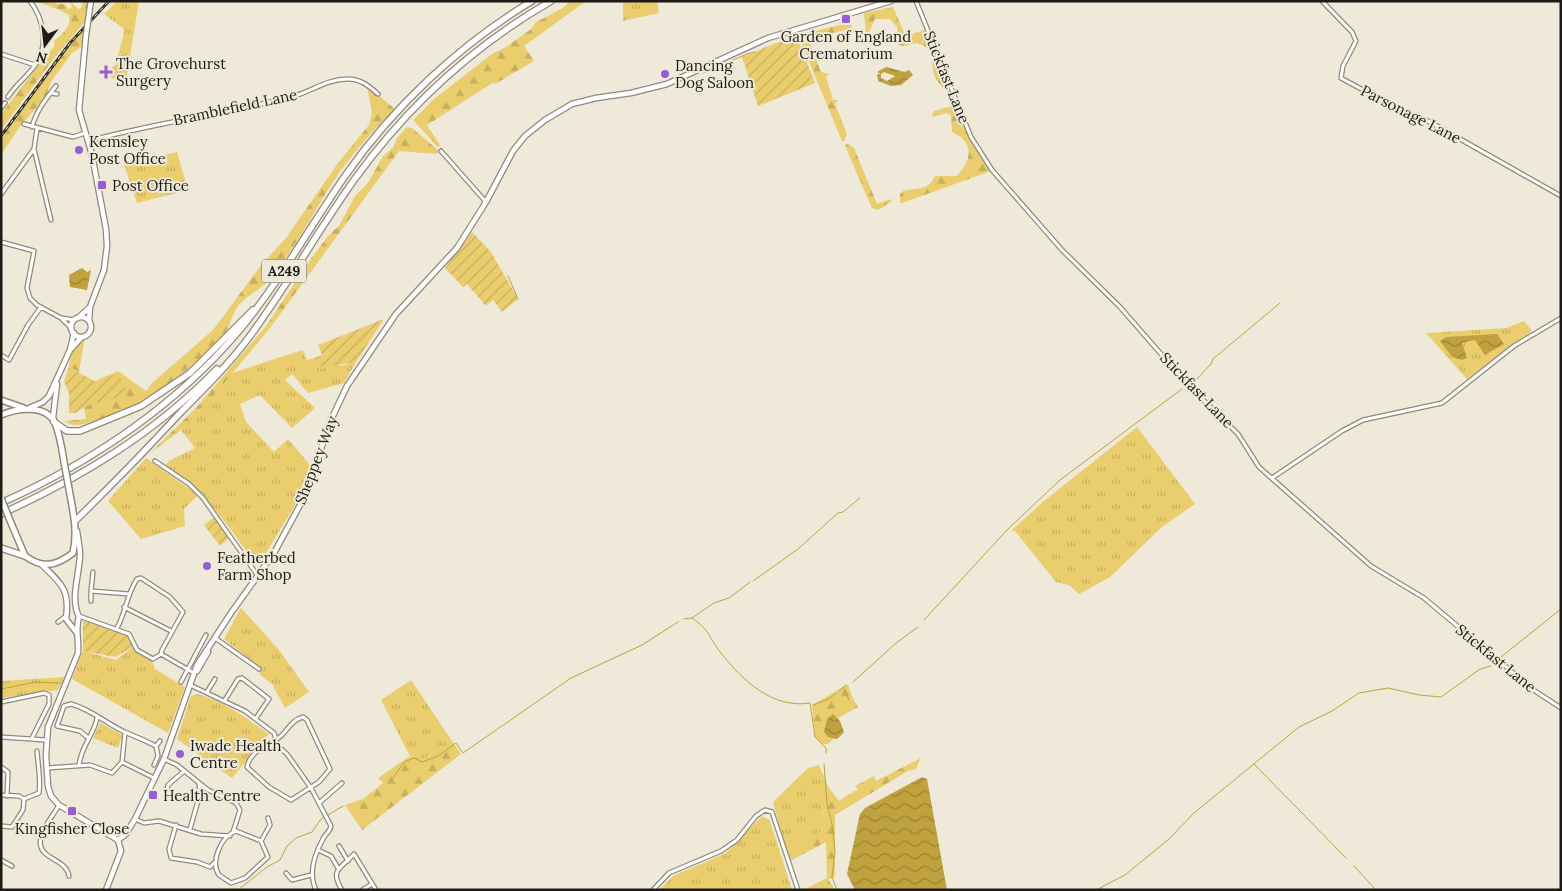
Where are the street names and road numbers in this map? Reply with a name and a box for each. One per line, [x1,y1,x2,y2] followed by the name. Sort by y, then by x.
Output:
[920,28,974,126] street label: Stickfast Lane
[1358,81,1464,147] street label: Parsonage Lane
[171,85,299,129] street label: Bramblefield Lane
[262,260,306,282] road number: A249
[1156,348,1238,432] street label: Stickfast Lane
[290,413,342,507] street label: Sheppey Way
[1452,620,1540,696] street label: Stickfast Lane

